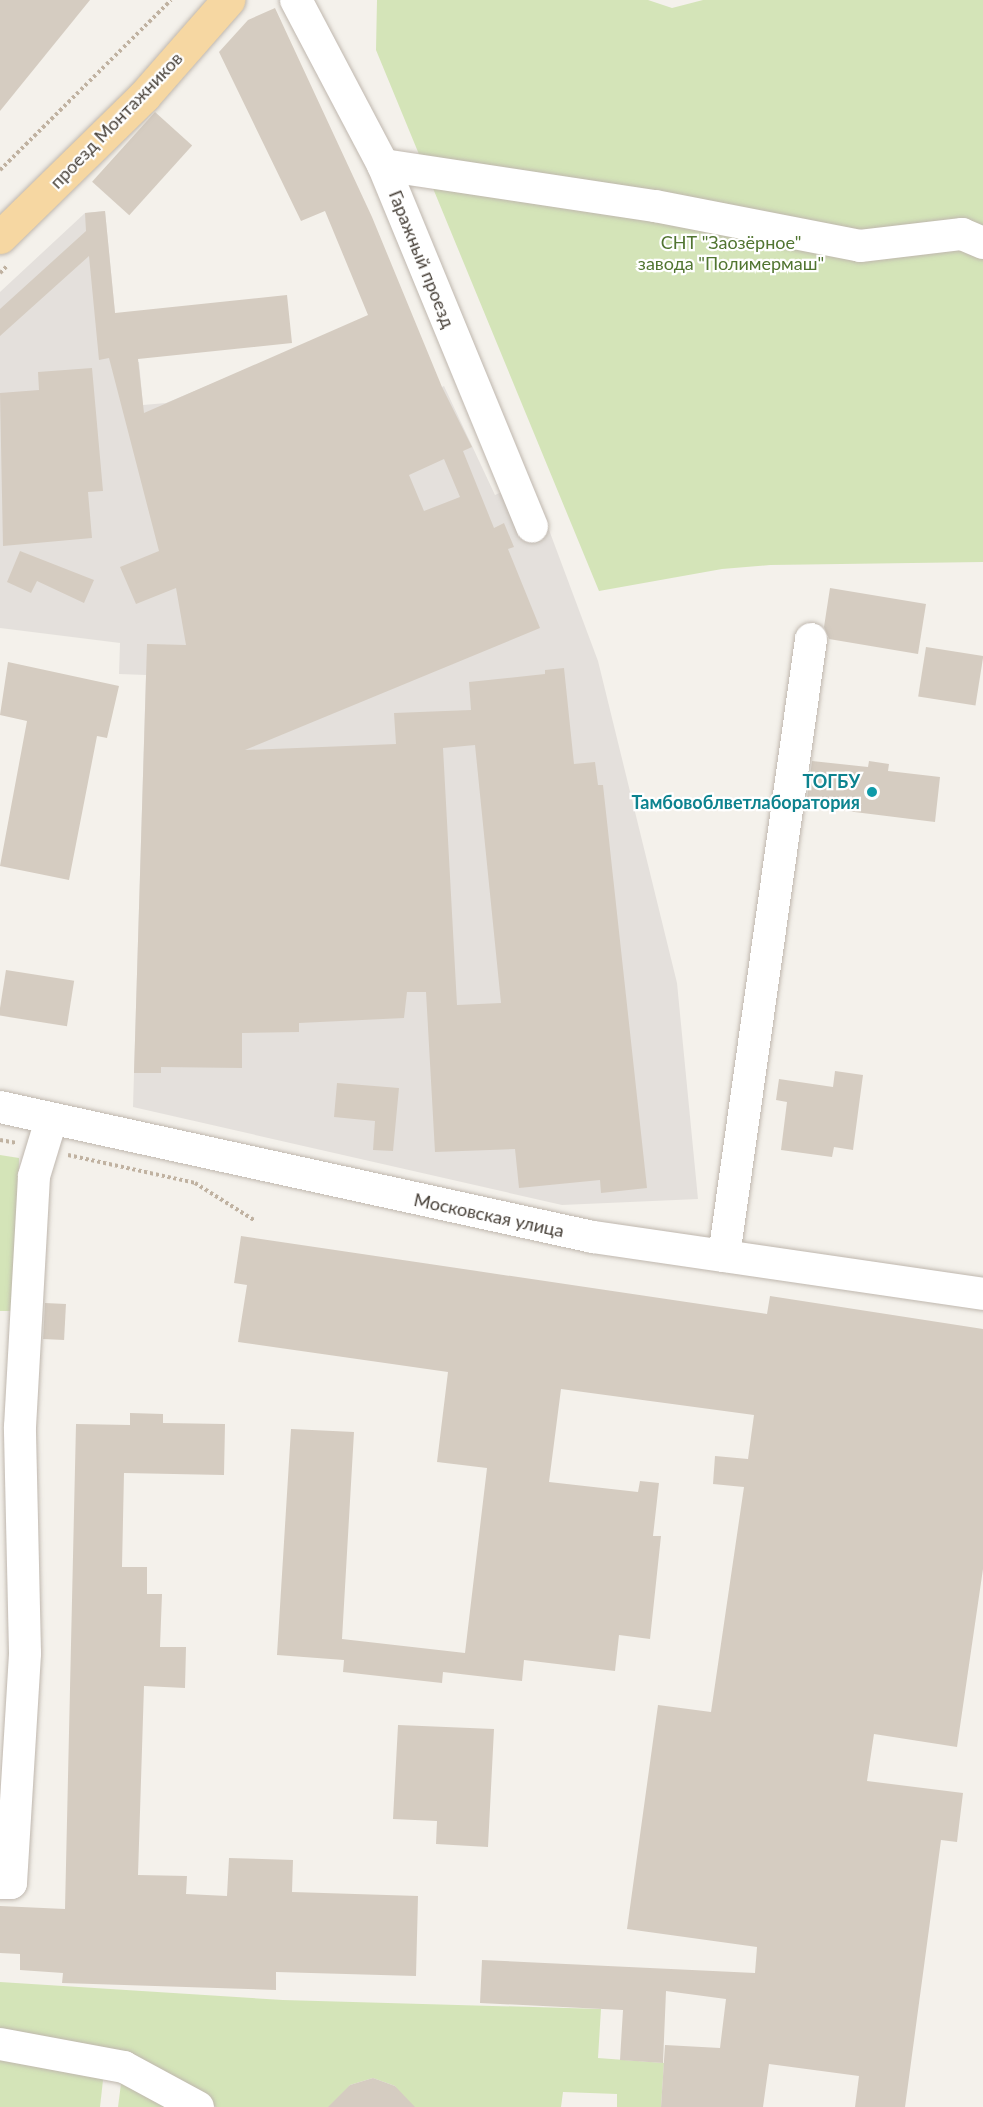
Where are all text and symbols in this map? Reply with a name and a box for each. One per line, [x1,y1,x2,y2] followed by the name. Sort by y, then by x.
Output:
[45,47,187,193] street label: проезд Монтажников
[385,187,459,331] street label: Гаражный проезд
[638,232,824,274] park label: СНТ "Заозёрное" завода "Полимермаш"
[631,771,860,814] place label: ТОГБУ Тамбовоблветлаборатория
[865,785,879,799] marker: ТОГБУ Тамбовоблветлаборатория
[412,1189,566,1241] street label: Московская улица

